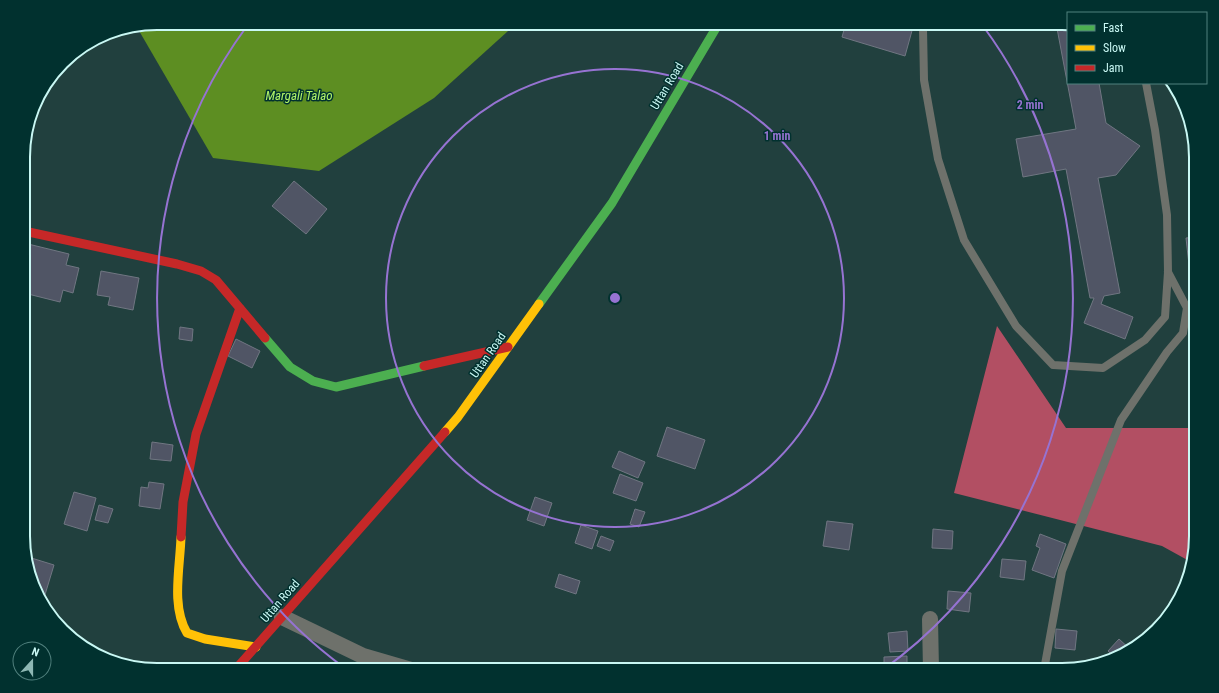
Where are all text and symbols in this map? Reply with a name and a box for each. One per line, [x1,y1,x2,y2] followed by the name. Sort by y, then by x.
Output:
[1067,12,1207,84] legend
[1103,21,1124,35] text: Fast
[1103,41,1126,55] text: Slow
[648,60,686,112] street label: Uttan Road
[1103,61,1124,75] text: Jam
[265,88,333,103] water label: Margali Talao
[1017,98,1043,112] text: 2 min
[764,129,790,143] text: 1 min
[608,291,622,305] centre of rings
[467,330,509,380] street label: Uttan Road
[258,577,302,625] street label: Uttan Road
[12,641,52,681] north arrow
[30,645,41,659] text: N

